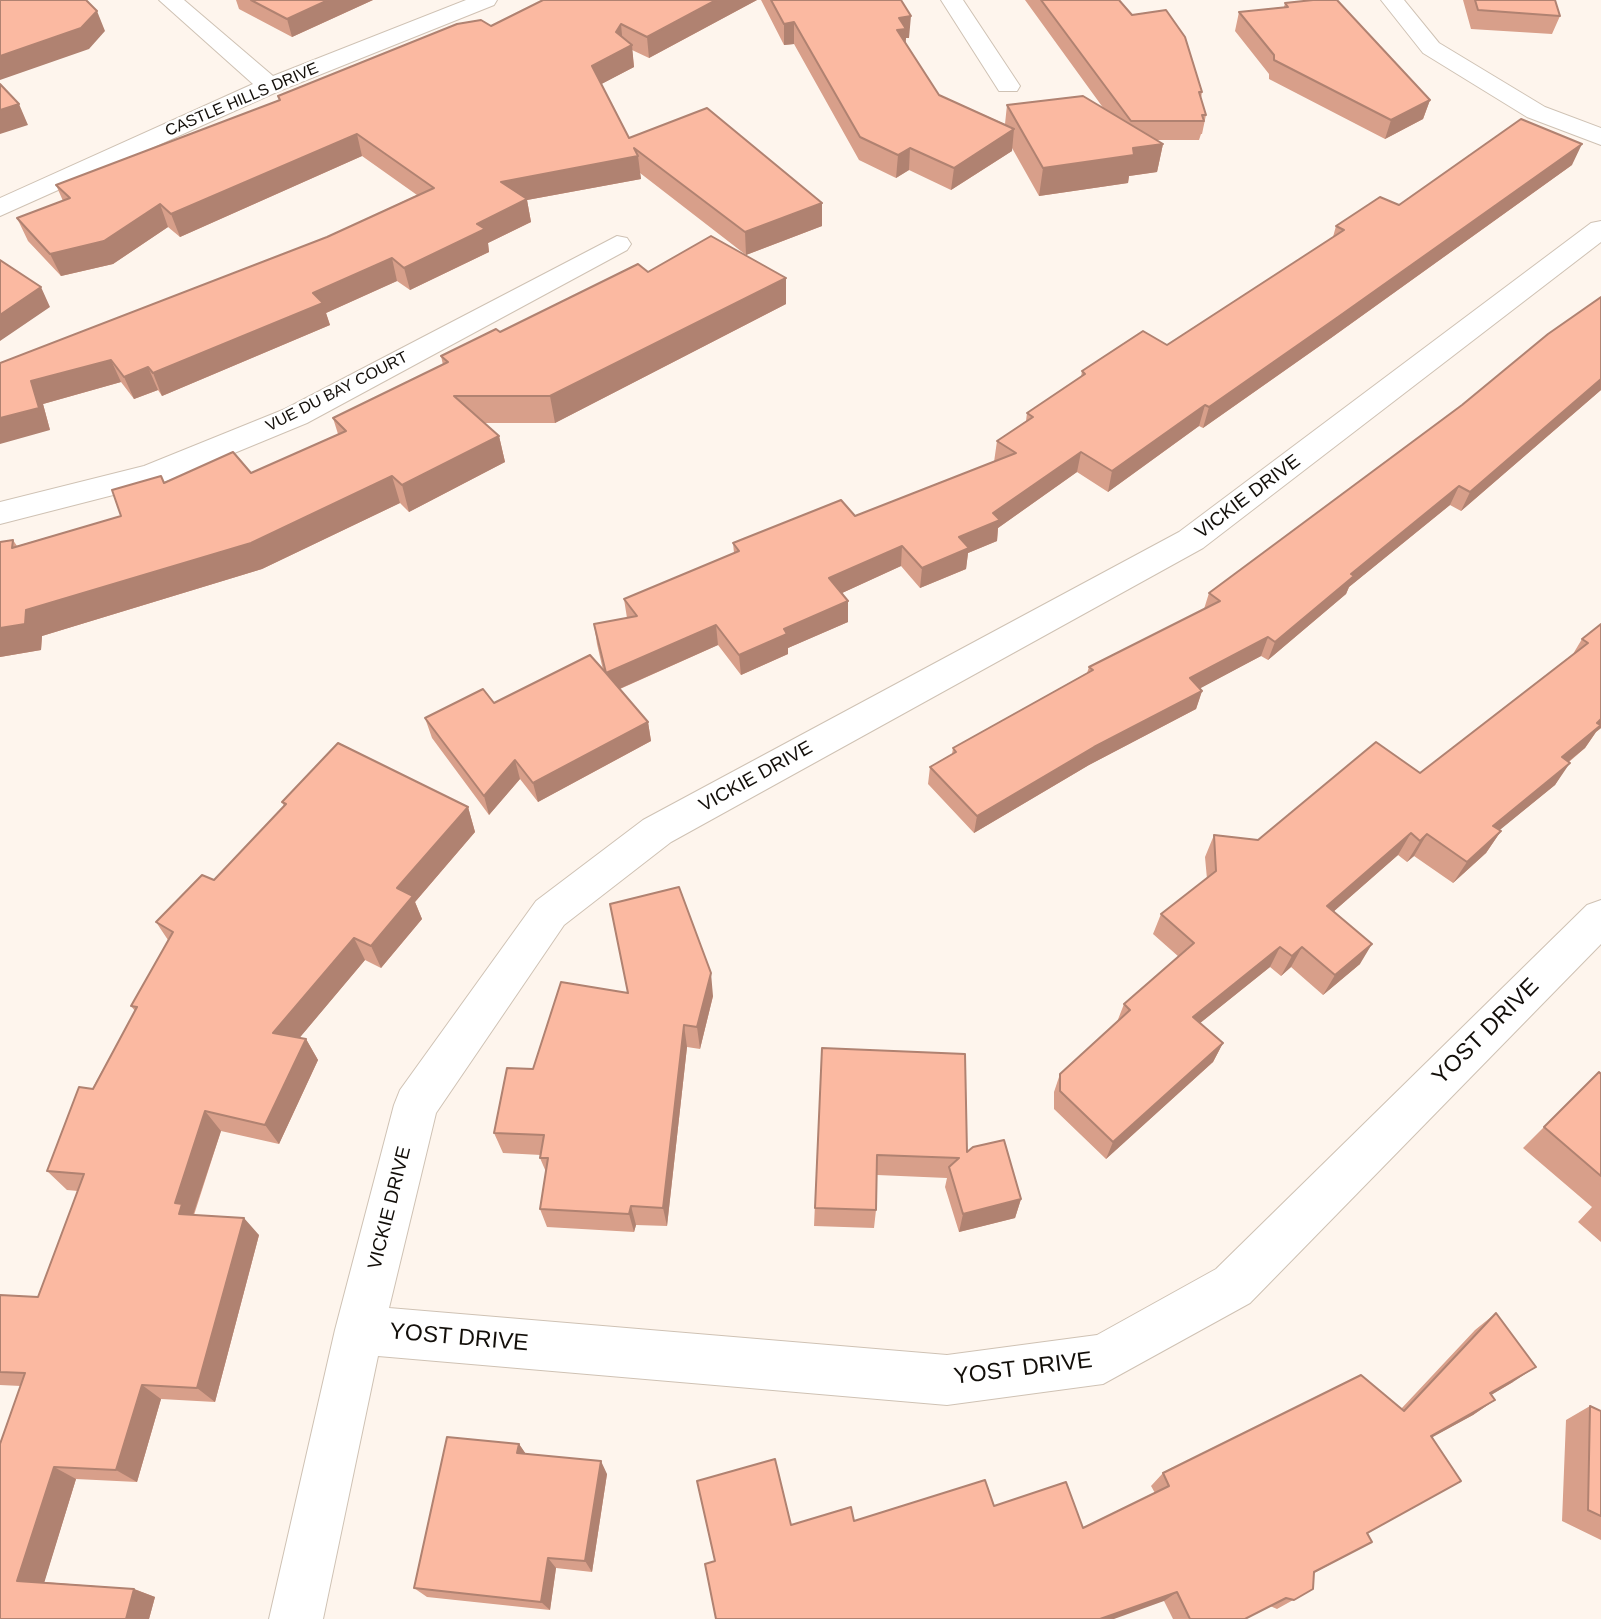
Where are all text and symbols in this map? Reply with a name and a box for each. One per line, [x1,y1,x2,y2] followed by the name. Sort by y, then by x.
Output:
[163,59,321,141] street label: CASTLE HILLS DRIVE
[263,348,411,436] street label: VUE DU BAY COURT
[1191,450,1305,544] street label: VICKIE DRIVE
[696,737,816,817] street label: VICKIE DRIVE
[1427,973,1545,1091] street label: YOST DRIVE
[364,1144,416,1272] street label: VICKIE DRIVE
[388,1318,530,1358] street label: YOST DRIVE
[952,1347,1094,1391] street label: YOST DRIVE

